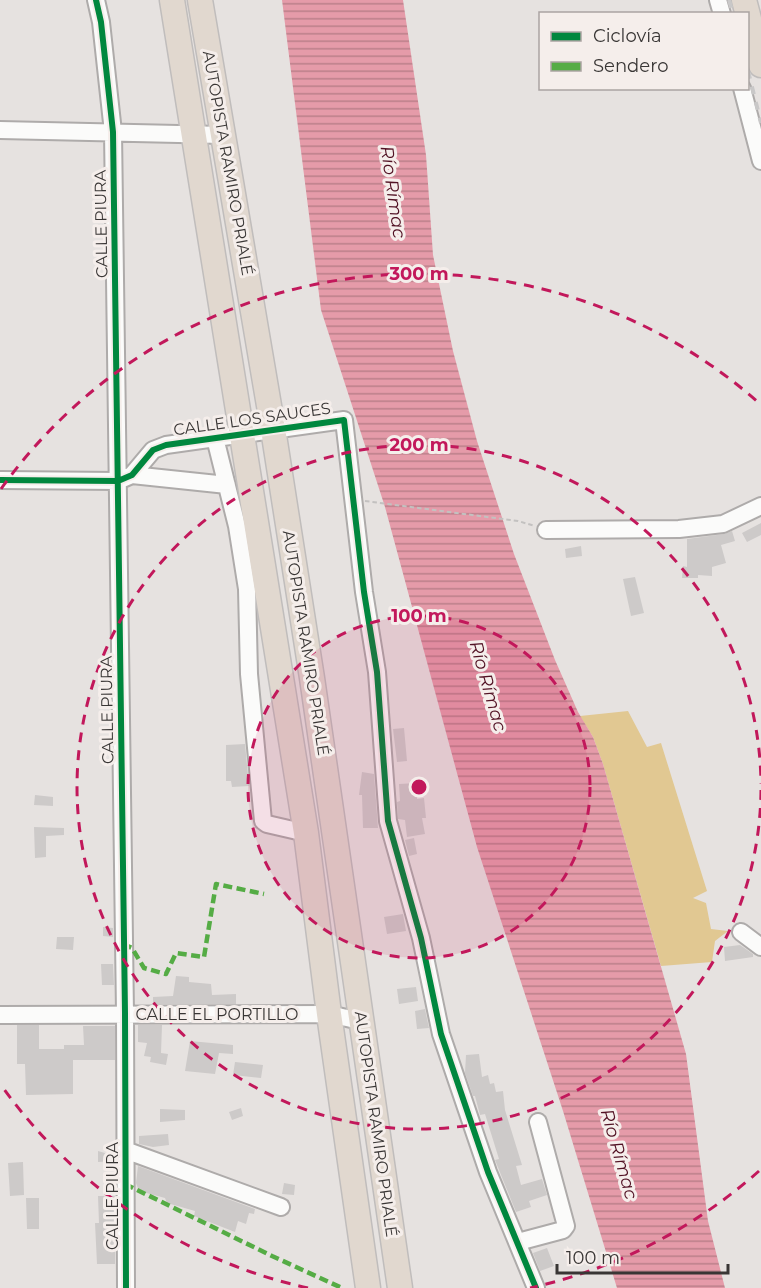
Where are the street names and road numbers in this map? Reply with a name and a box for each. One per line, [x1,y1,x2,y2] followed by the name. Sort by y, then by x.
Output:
[199,49,257,277] street label: AUTOPISTA RAMIRO PRIALÉ
[91,169,111,278] street label: CALLE PIURA
[172,399,332,439] street label: CALLE LOS SAUCES
[279,529,333,757] street label: AUTOPISTA RAMIRO PRIALÉ
[97,655,117,764] street label: CALLE PIURA
[136,1005,298,1024] street label: CALLE EL PORTILLO
[351,1010,401,1238] street label: AUTOPISTA RAMIRO PRIALÉ
[103,1141,122,1250] street label: CALLE PIURA

